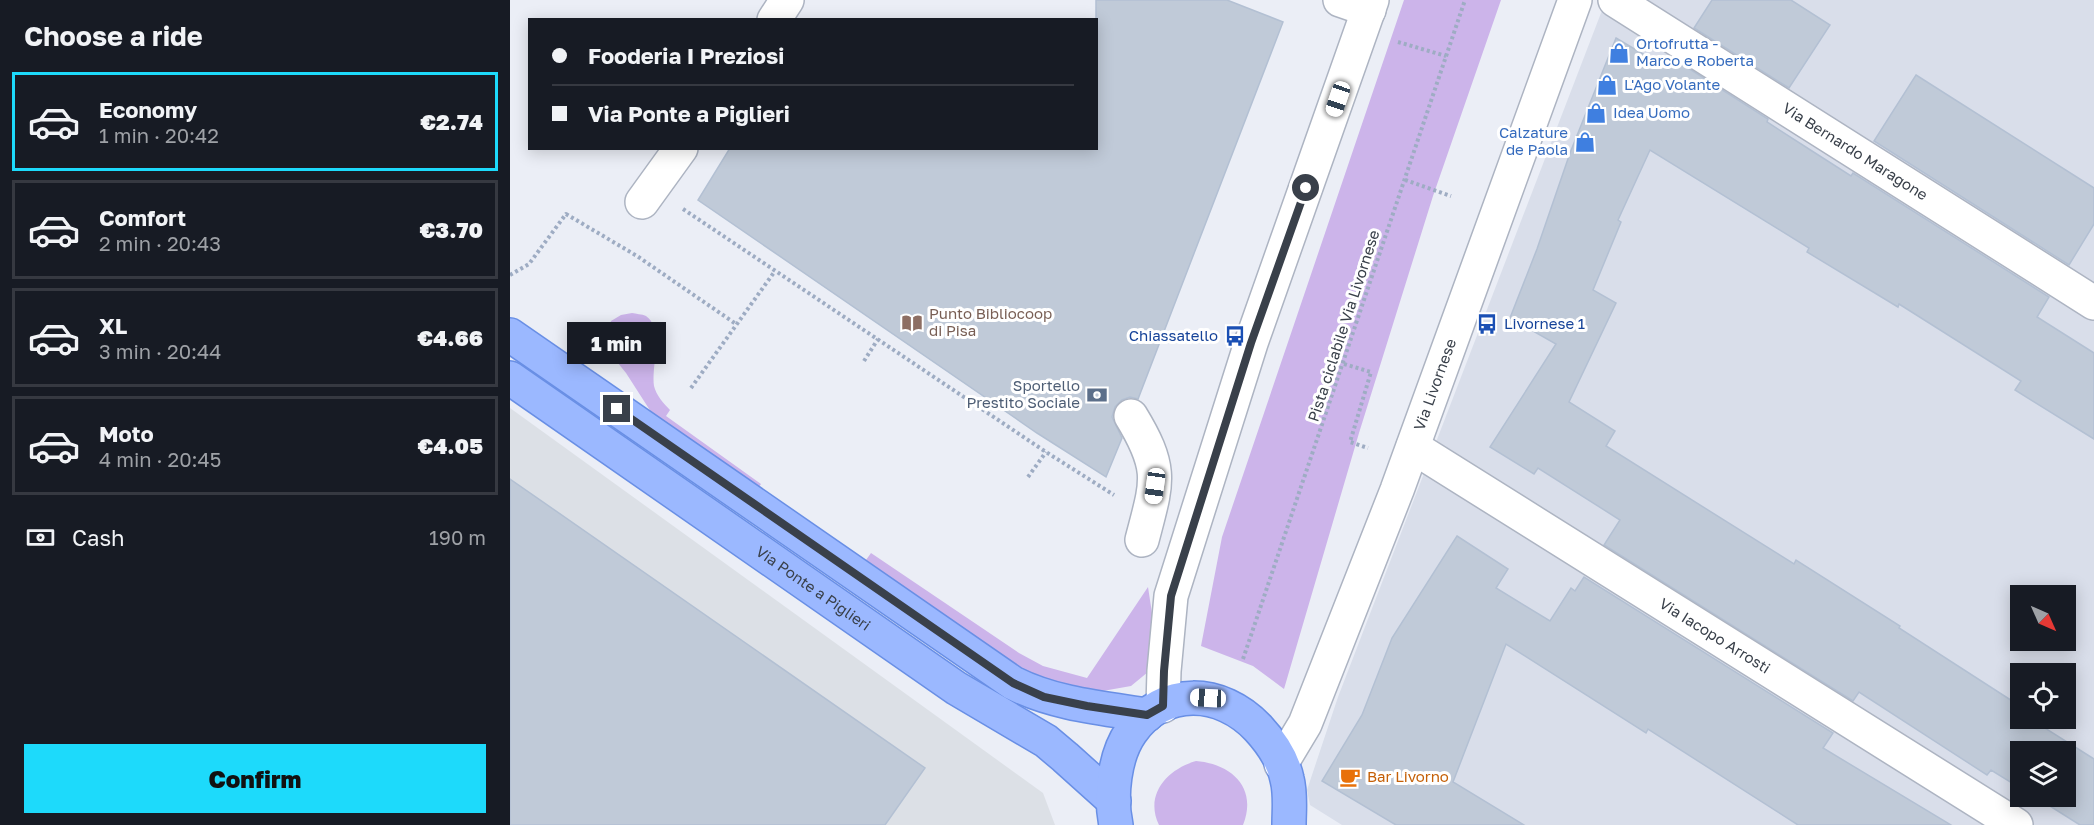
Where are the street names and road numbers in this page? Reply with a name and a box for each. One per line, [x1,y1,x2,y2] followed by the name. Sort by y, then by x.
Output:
[1780,98,1932,204] street label: Via Bernardo Maragone
[1304,227,1383,424] street label: Pista ciclabile Via Livornese
[1409,336,1459,433] street label: Via Livornese
[753,542,874,634] street label: Via Ponte a Piglieri
[1656,594,1774,677] street label: Via Iacopo Arrosti

